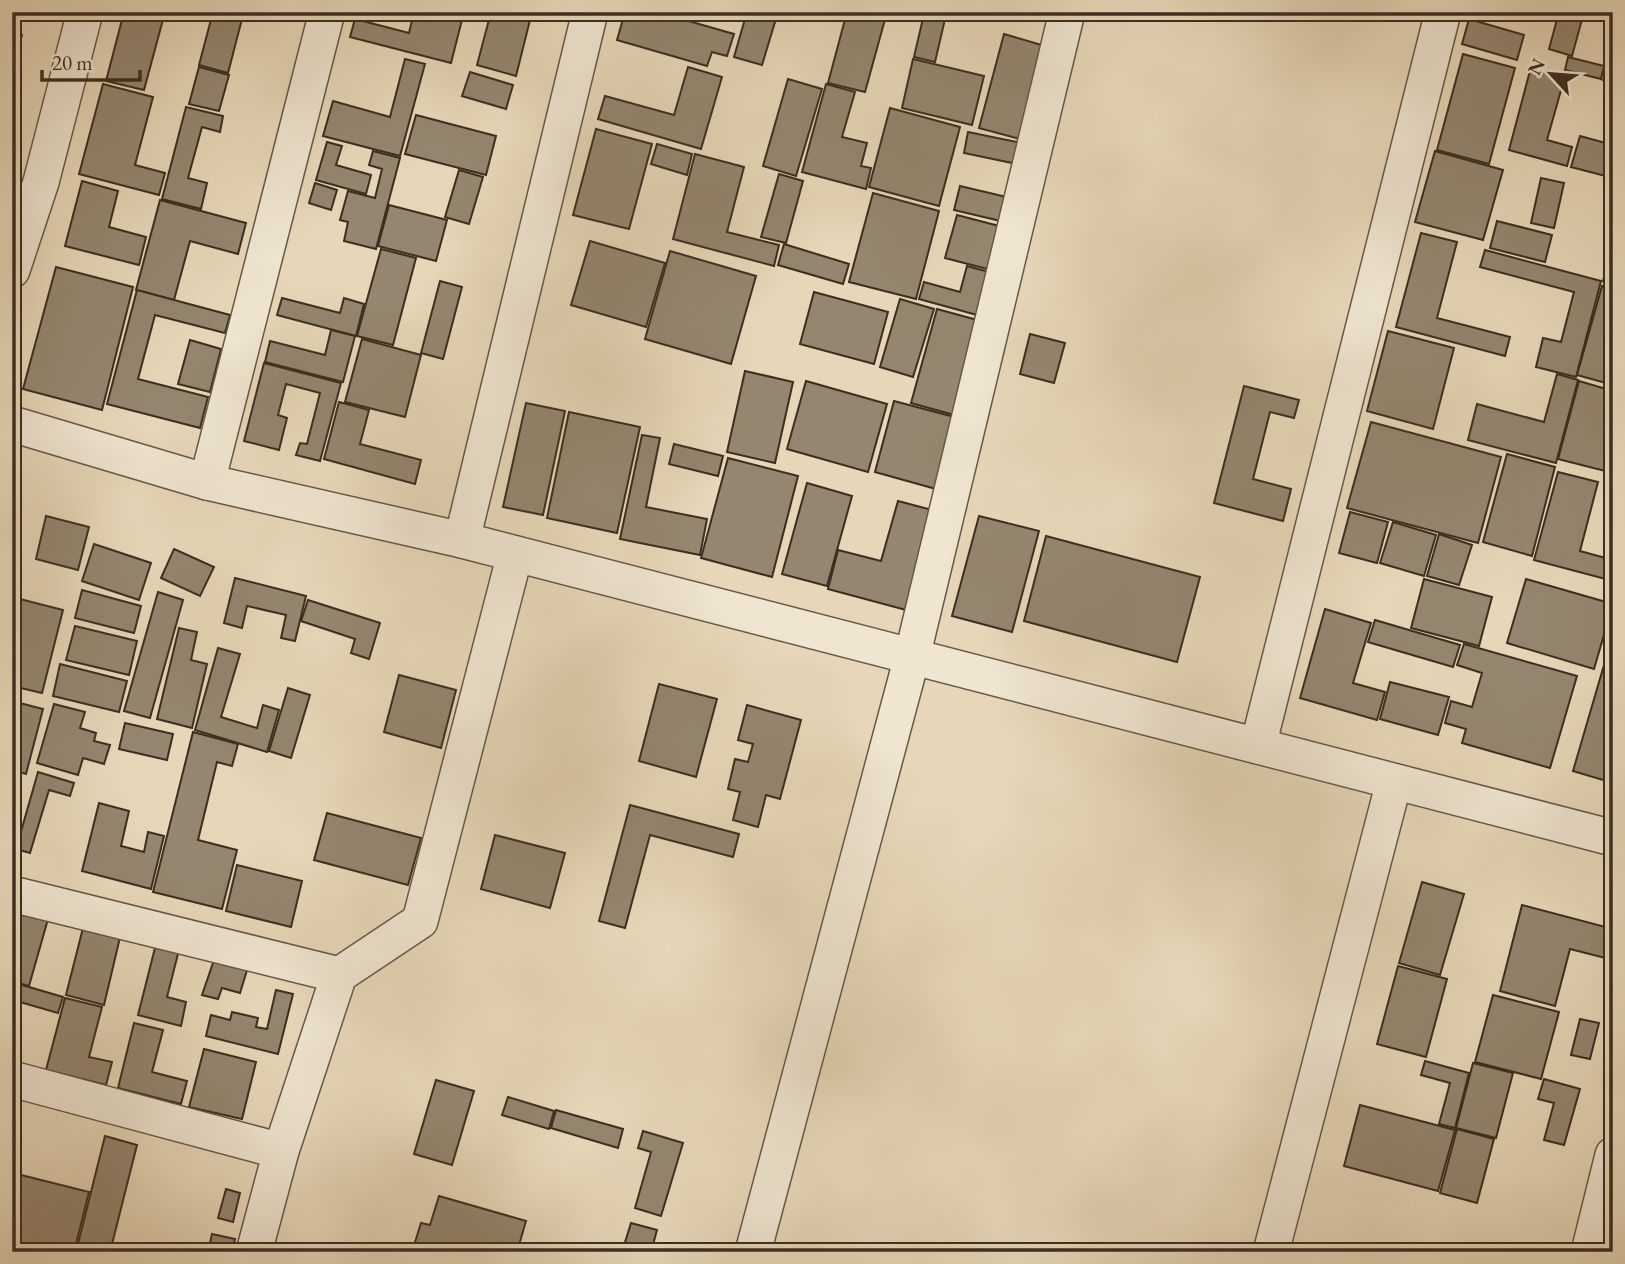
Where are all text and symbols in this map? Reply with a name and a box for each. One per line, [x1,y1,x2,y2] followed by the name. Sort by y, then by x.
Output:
[42,38,140,82] scale bar
[1516,38,1586,108] north arrow
[52,49,93,76] text: 20 m
[1522,54,1551,79] text: N

